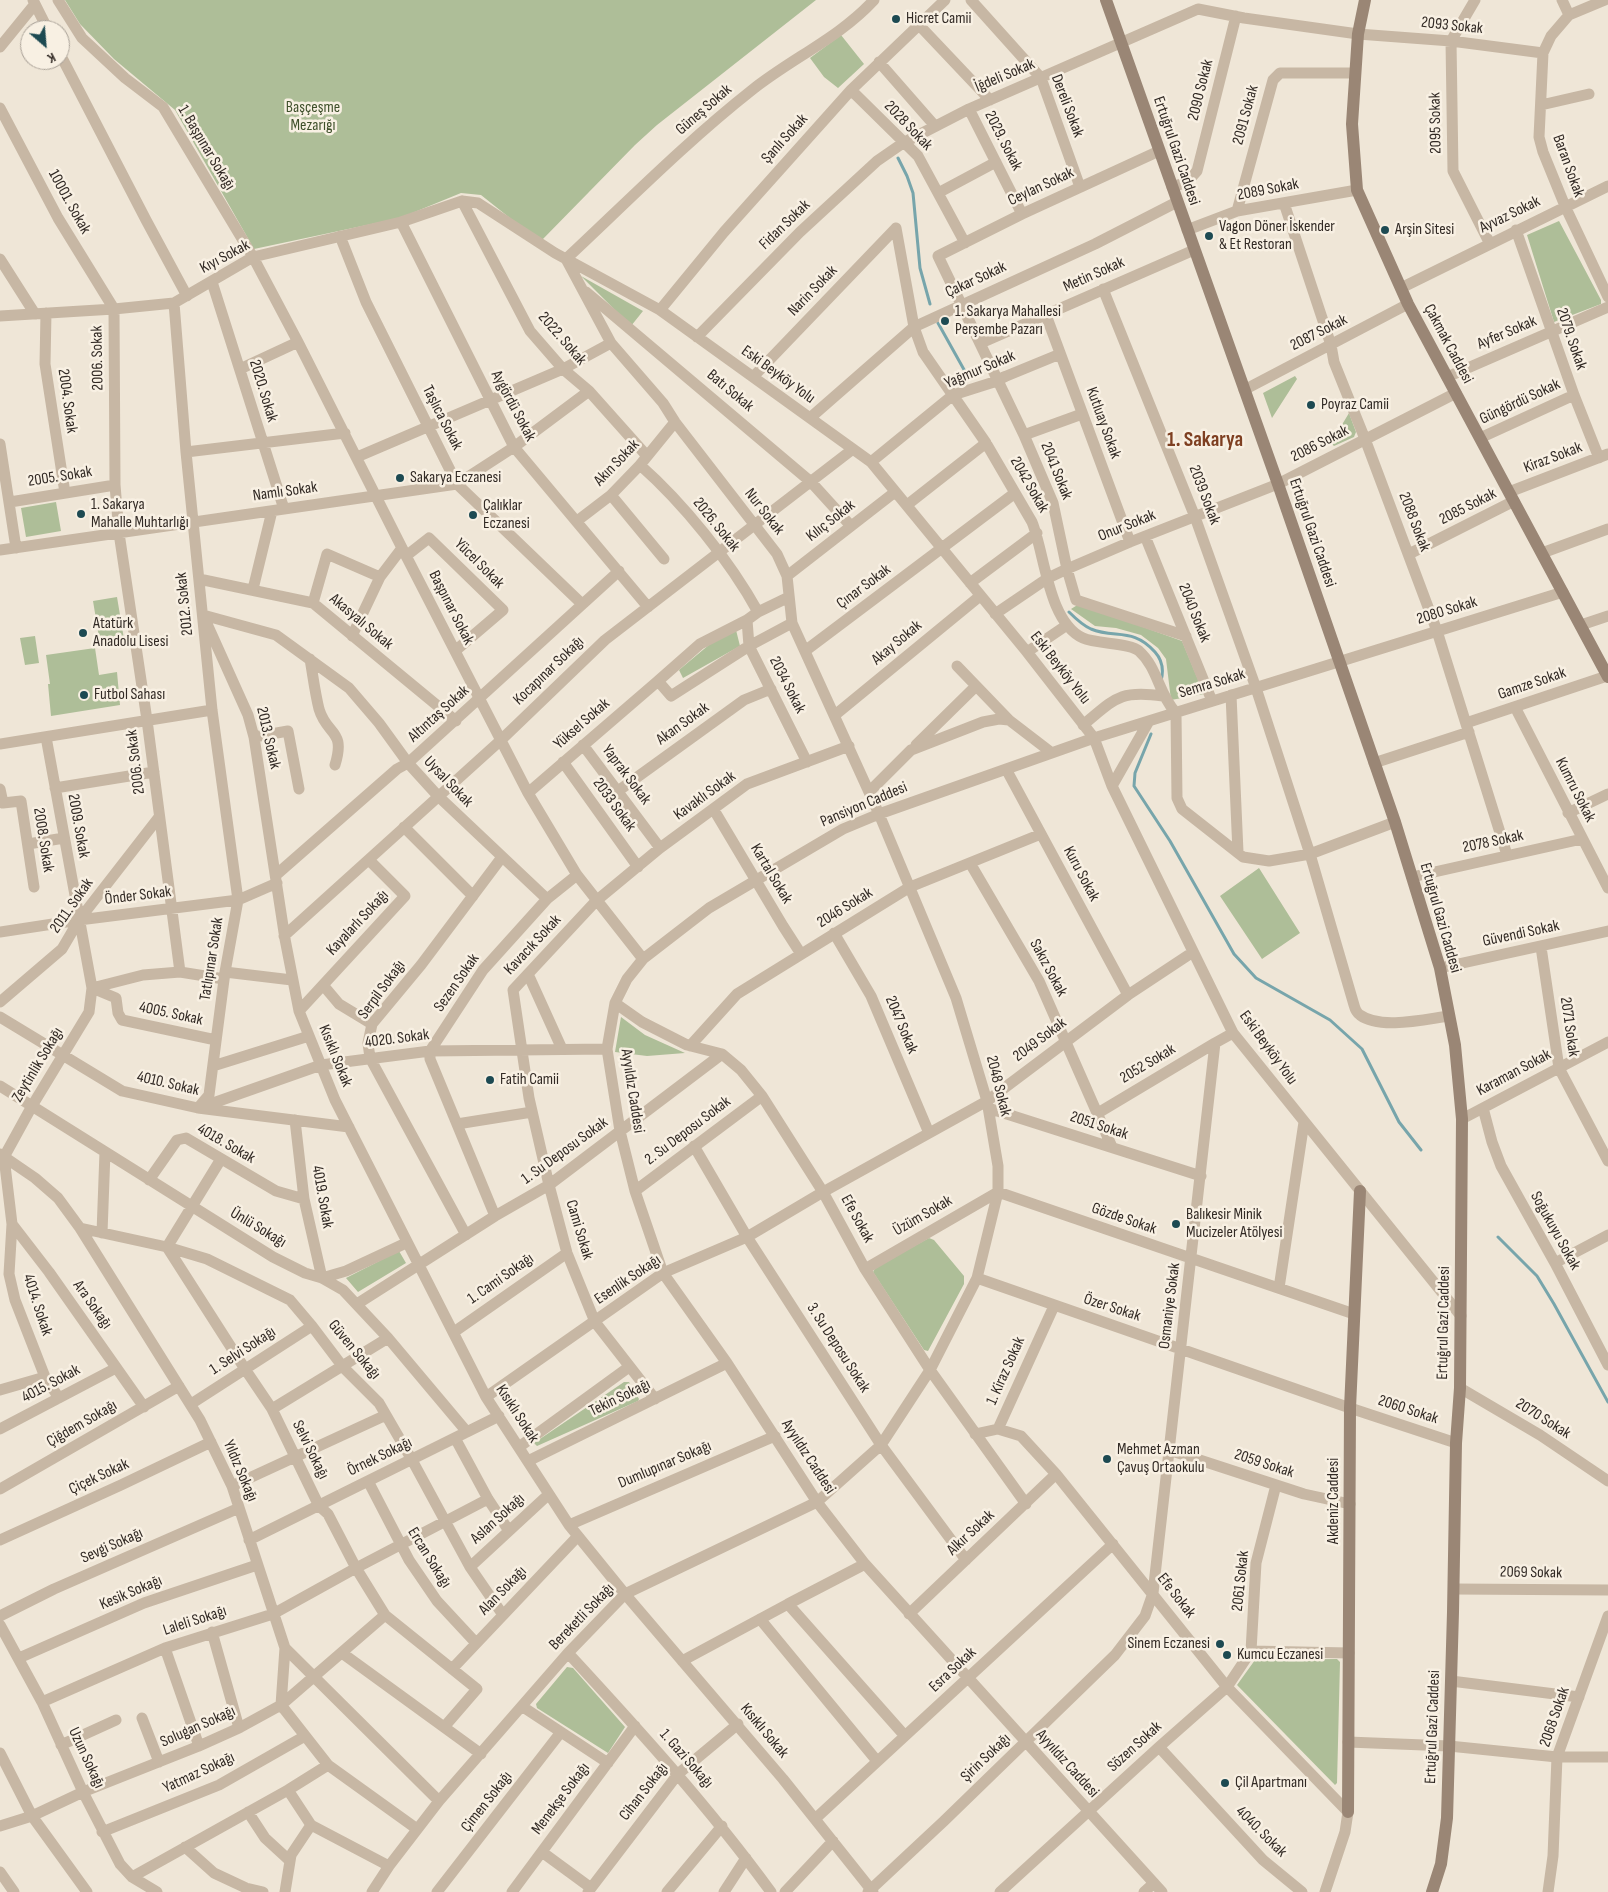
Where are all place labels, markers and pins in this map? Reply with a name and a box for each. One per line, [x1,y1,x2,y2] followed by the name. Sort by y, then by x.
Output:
[906,9,971,29] place label: Hicret Camii
[890,13,902,25] marker: Hicret Camii
[1219,217,1335,255] place label: Vagon Döner İskender & Et Restoran
[1395,220,1454,240] place label: Arşin Sitesi
[1379,224,1391,236] marker: Arşin Sitesi
[1203,230,1215,242] marker: Vagon Döner İskender & Et Restoran
[955,302,1061,340] place label: 1. Sakarya Mahallesi Perşembe Pazarı
[939,315,951,327] marker: 1. Sakarya Mahallesi Perşembe Pazarı
[1321,395,1389,415] place label: Poyraz Camii
[1305,399,1317,411] marker: Poyraz Camii
[410,468,501,488] place label: Sakarya Eczanesi
[394,472,406,484] marker: Sakarya Eczanesi
[91,495,189,533] place label: 1. Sakarya Mahalle Muhtarlığı
[483,496,530,534] place label: Çalıklar Eczanesi
[75,508,87,520] marker: 1. Sakarya Mahalle Muhtarlığı
[467,509,479,521] marker: Çalıklar Eczanesi
[93,614,168,652] place label: Atatürk Anadolu Lisesi
[77,627,89,639] marker: Atatürk Anadolu Lisesi
[94,685,165,705] place label: Futbol Sahası
[78,689,90,701] marker: Futbol Sahası
[500,1070,559,1090] place label: Fatih Camii
[484,1074,496,1086] marker: Fatih Camii
[1186,1205,1283,1243] place label: Balıkesir Minik Mucizeler Atölyesi
[1170,1218,1182,1230] marker: Balıkesir Minik Mucizeler Atölyesi
[1117,1440,1204,1478] place label: Mehmet Azman Çavuş Ortaokulu
[1101,1453,1113,1465] marker: Mehmet Azman Çavuş Ortaokulu
[1127,1634,1210,1654] place label: Sinem Eczanesi
[1214,1638,1226,1650] marker: Sinem Eczanesi
[1237,1645,1323,1665] place label: Kumcu Eczanesi
[1221,1649,1233,1661] marker: Kumcu Eczanesi
[1235,1773,1307,1793] place label: Çil Apartmanı
[1219,1777,1231,1789] marker: Çil Apartmanı

